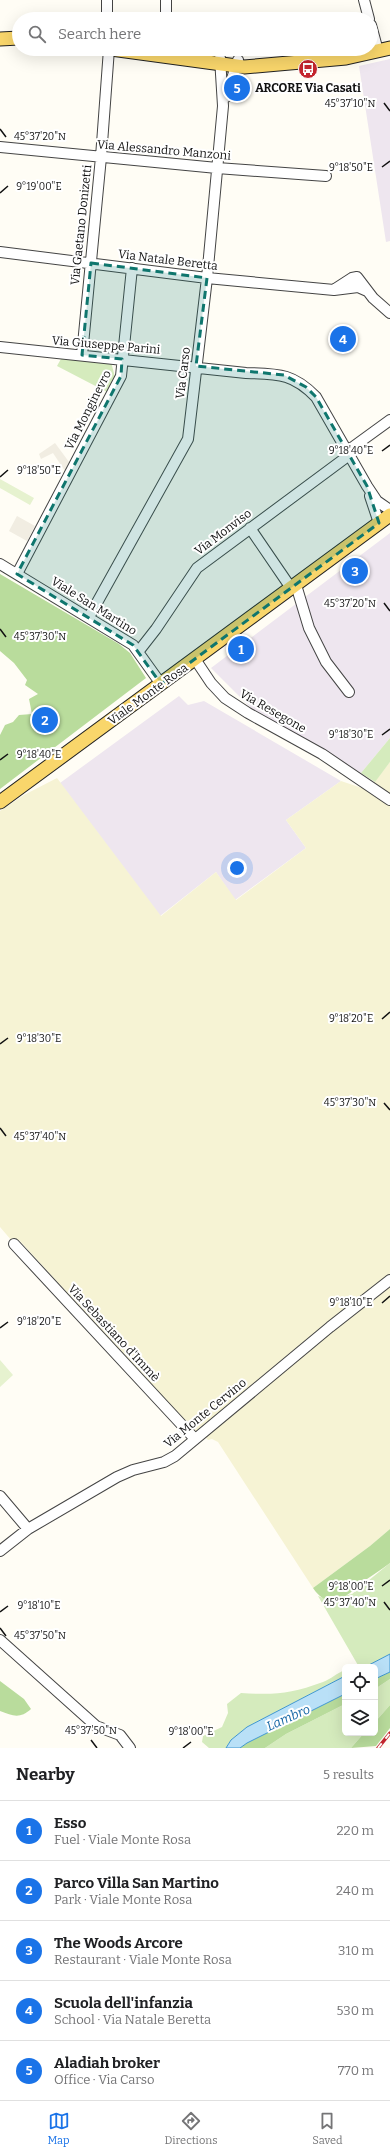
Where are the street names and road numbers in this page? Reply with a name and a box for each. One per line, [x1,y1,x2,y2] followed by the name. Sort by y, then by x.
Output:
[97,137,232,163] street label: Via Alessandro Manzoni
[68,164,94,286] street label: Via Gaetano Donizetti
[117,247,219,273] street label: Via Natale Beretta
[51,333,161,357] street label: Via Giuseppe Parini
[173,346,193,400] street label: Via Carso
[62,368,114,452] street label: Via Monginevro
[192,506,254,558] street label: Via Monviso
[49,574,140,638] street label: Viale San Martino
[105,660,191,728] street label: Viale Monte Rosa
[237,686,309,736] street label: Via Resegone
[65,1282,163,1384] street label: Via Sebastiano d'Immè
[161,1375,249,1451] street label: Via Monte Cervino

